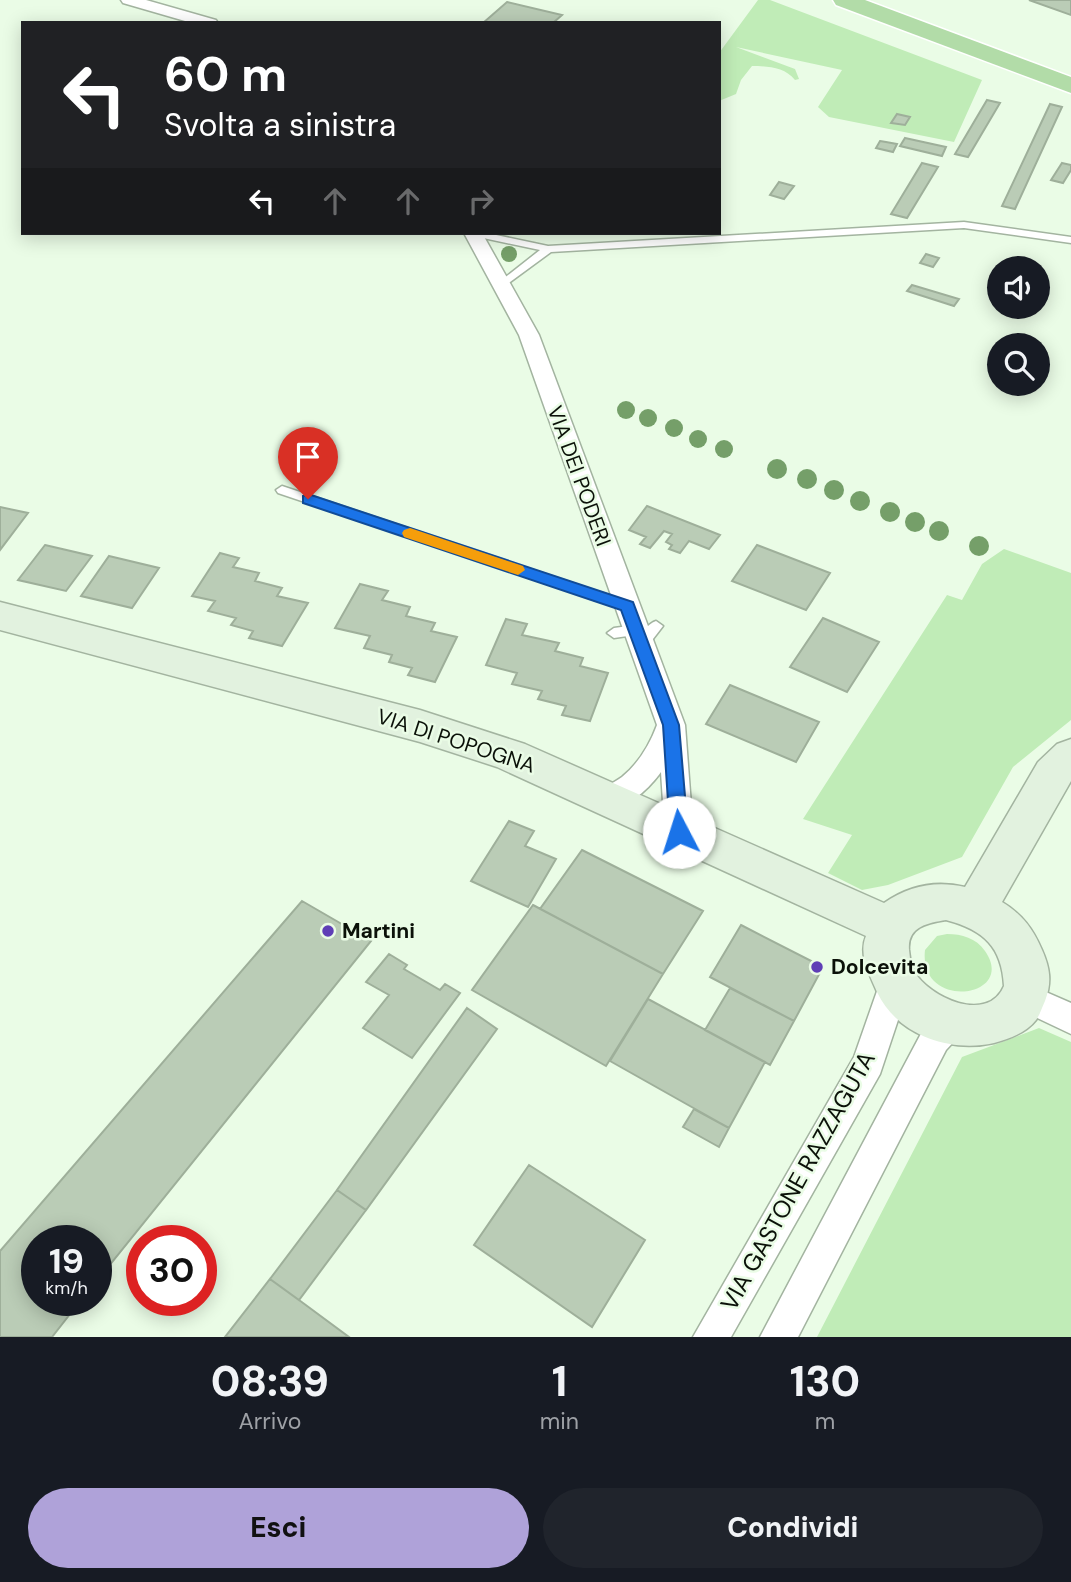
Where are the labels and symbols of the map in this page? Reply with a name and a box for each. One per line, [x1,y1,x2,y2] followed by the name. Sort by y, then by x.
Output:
[541,402,617,550] street label: VIA DEI PODERI
[278,427,338,499] pin
[373,702,539,780] street label: VIA DI POPOGNA
[642,795,716,869] position arrow
[342,917,415,945] place label: Martini
[320,923,336,939] marker: Martini
[831,953,928,981] place label: Dolcevita
[809,959,825,975] marker: Dolcevita
[713,1046,882,1316] street label: VIA GASTONE RAZZAGUTA
[126,1225,217,1316] speed limit sign: 30

